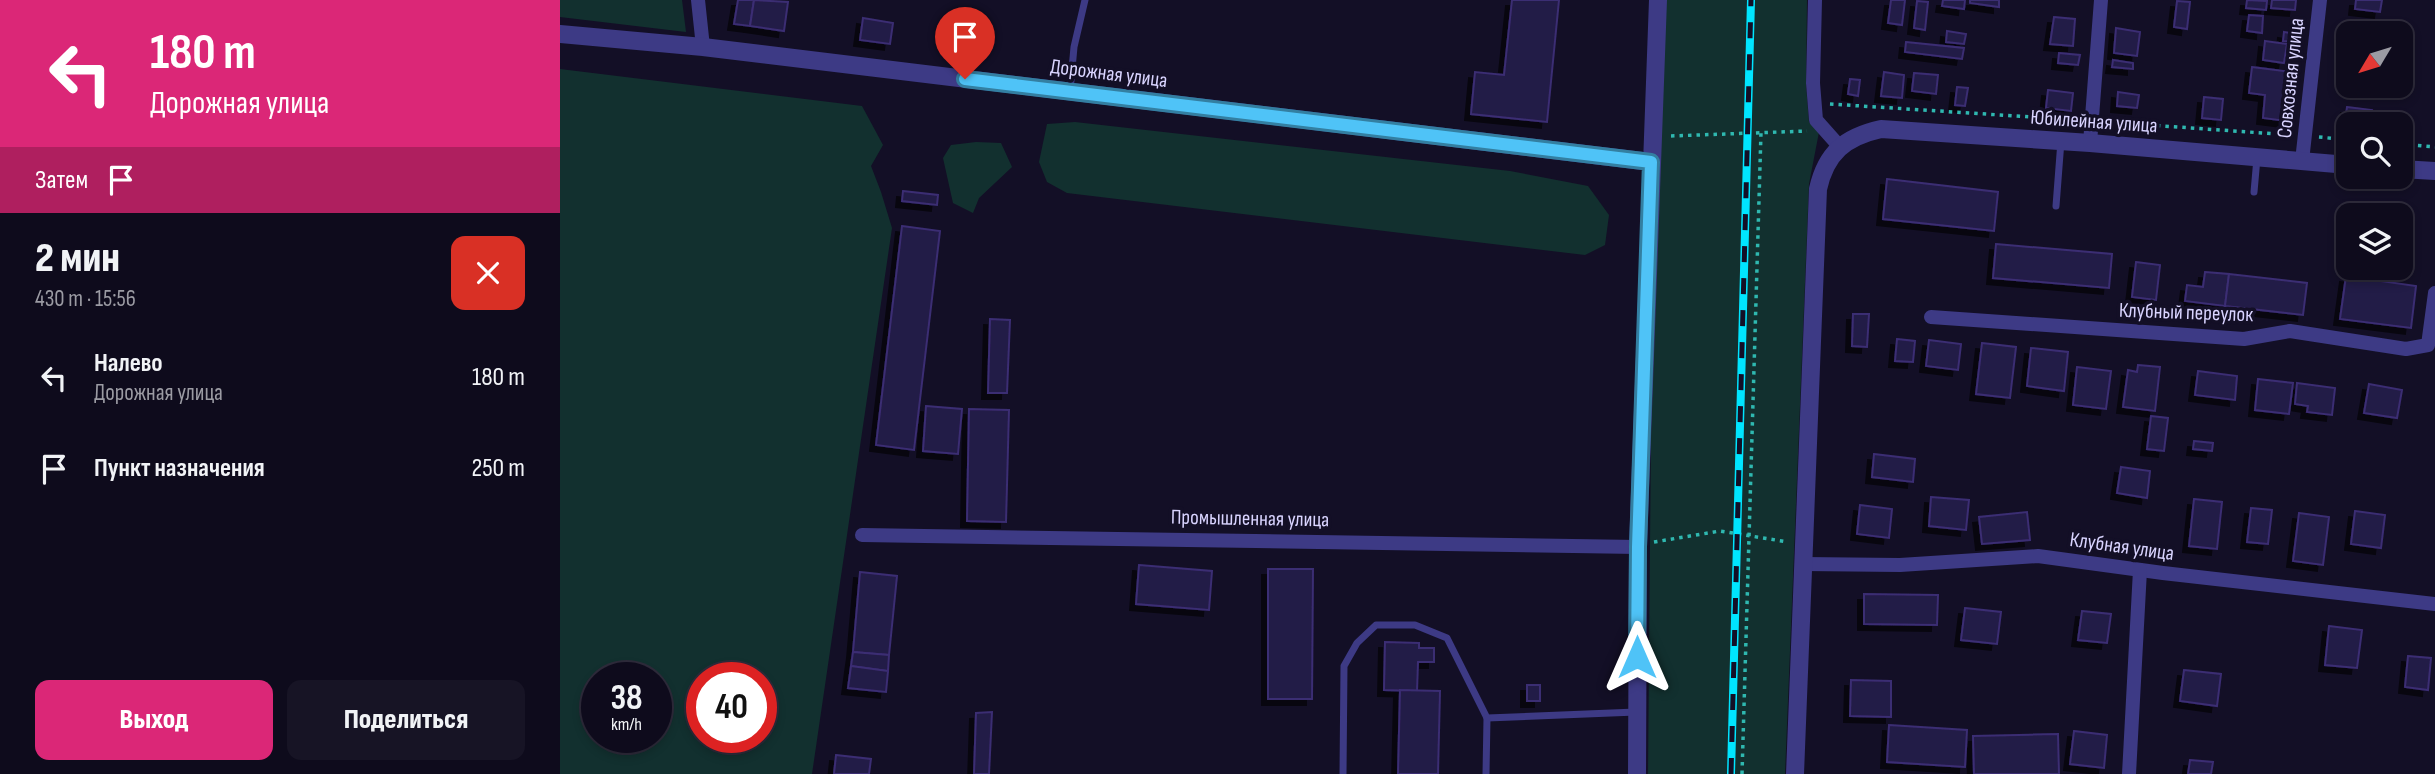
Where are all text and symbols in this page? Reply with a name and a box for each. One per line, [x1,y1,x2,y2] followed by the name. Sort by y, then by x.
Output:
[935,7,995,79] pin
[2272,17,2309,139] street label: Совхозная улица
[946,18,984,56] icon: arrive
[2336,21,2413,98] north arrow
[2336,21,2413,280] map controls
[150,24,256,83] text: 180 m
[35,28,126,119] icon: left
[1049,54,1169,93] street label: Дорожная улица
[150,84,329,123] text: Дорожная улица
[2030,105,2158,138] street label: Юбилейная улица
[2336,112,2413,189] button: search
[102,161,140,199] icon: arrive
[35,165,88,196] text: Затем
[2336,203,2413,280] button: layers
[35,233,120,284] text: 2 мин
[451,236,525,310] button: close
[35,285,136,313] text: 430 m · 15:56
[2118,298,2254,327] street label: Клубный переулок
[94,348,163,379] text: Налево
[35,359,73,397] icon: left
[472,362,525,393] text: 180 m
[94,379,223,407] text: Дорожная улица
[35,450,73,488] icon: arrive
[94,453,265,484] text: Пункт назначения
[471,453,525,484] text: 250 m
[1171,505,1329,532] street label: Промышленная улица
[2068,527,2176,566] street label: Клубная улица
[1600,620,1674,694] position arrow
[686,662,777,753] speed limit sign: 40
[610,677,643,720] text: 38
[35,680,273,760] button: Выход
[287,680,525,760] button: Поделиться
[611,714,642,735] text: km/h

